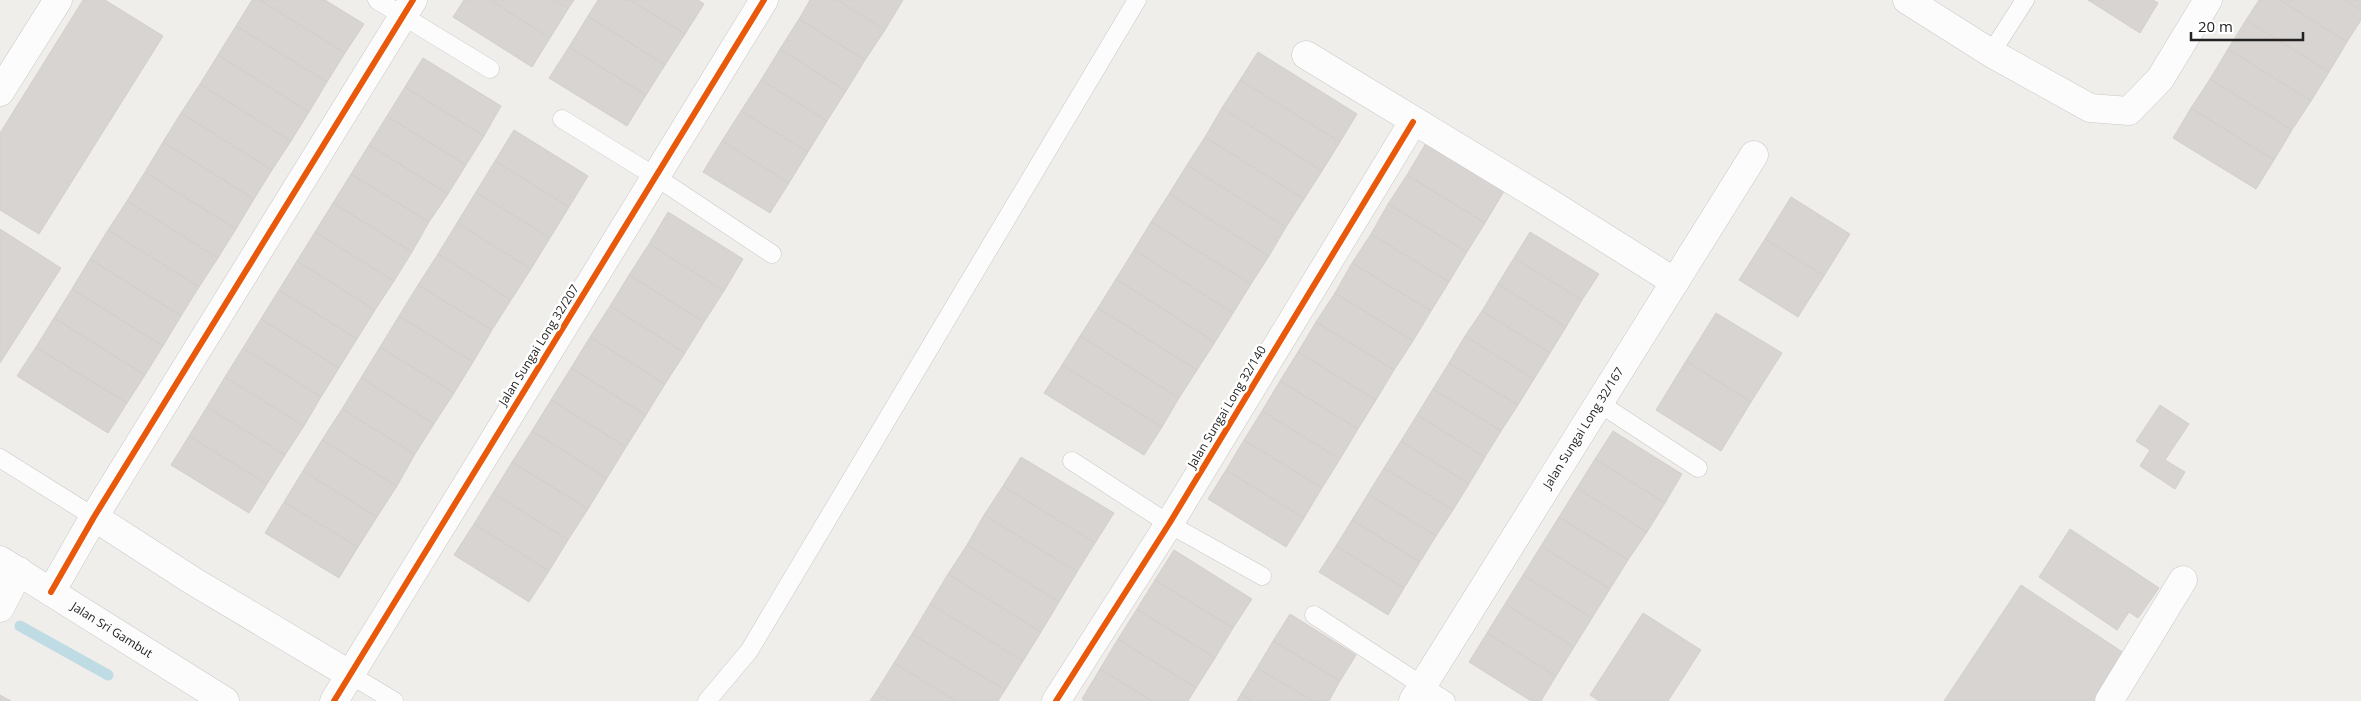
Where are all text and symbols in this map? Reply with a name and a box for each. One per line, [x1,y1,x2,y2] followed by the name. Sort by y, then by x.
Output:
[2191,10,2304,42] scale bar
[2198,16,2233,36] text: 20 m
[494,281,583,409] street label: Jalan Sungai Long 32/207
[1183,342,1270,472] street label: Jalan Sungai Long 32/140
[1538,364,1628,492] street label: Jalan Sungai Long 32/167
[67,597,156,662] street label: Jalan Sri Gambut

